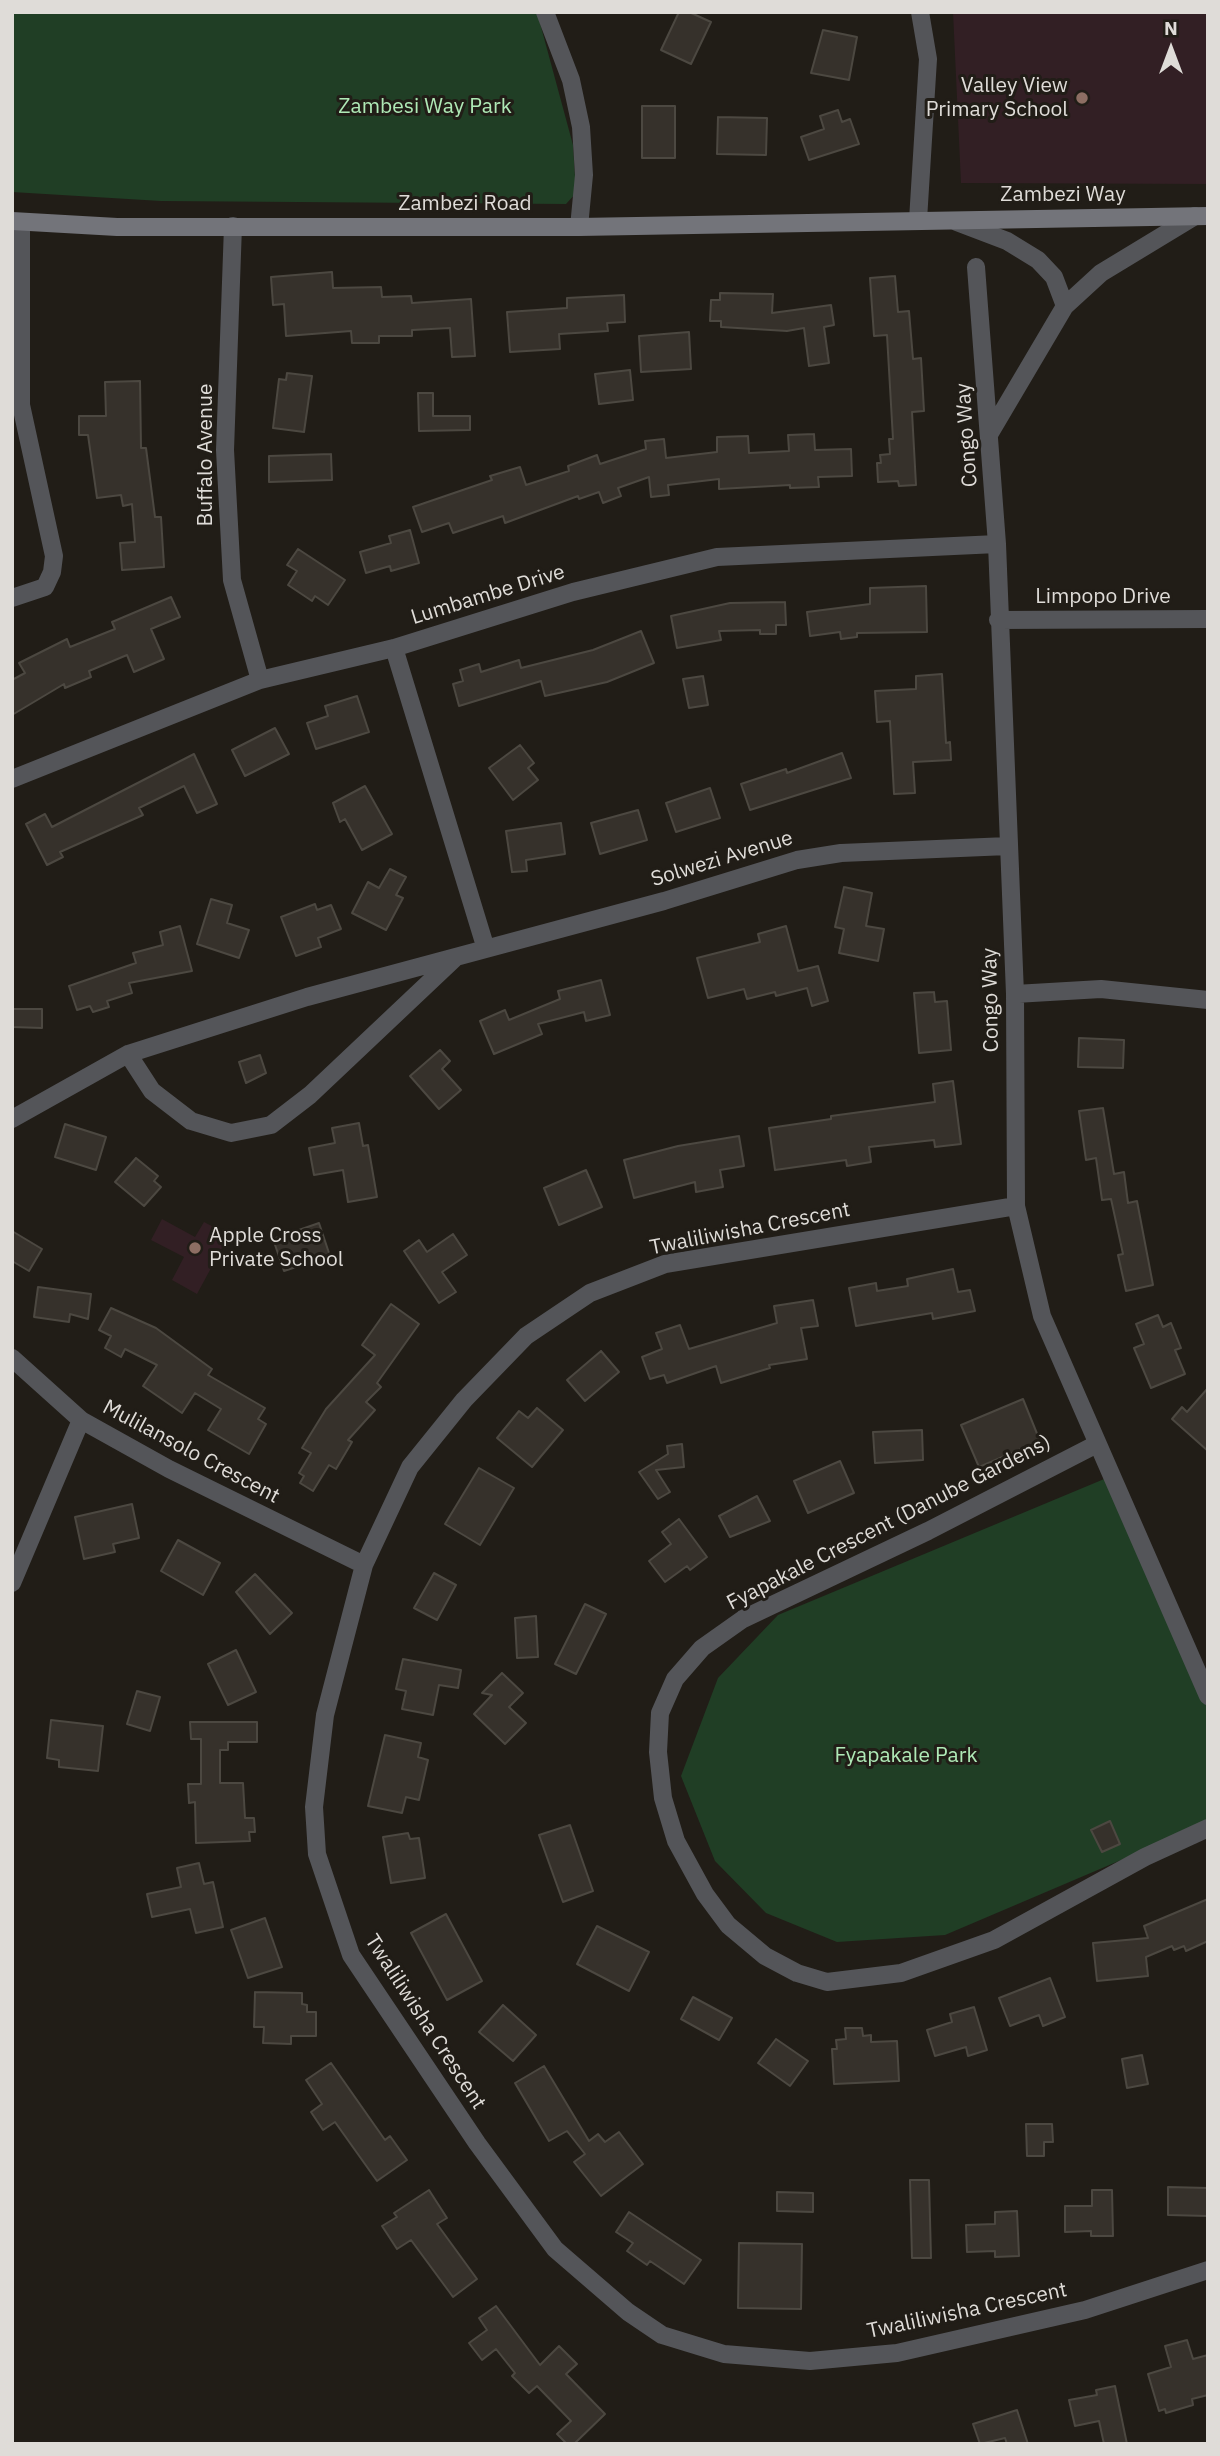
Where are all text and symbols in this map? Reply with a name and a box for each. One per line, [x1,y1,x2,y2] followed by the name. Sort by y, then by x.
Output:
[1136,14,1206,84] north arrow
[1164,16,1178,40] text: N
[926,73,1068,123] place label: Valley View Primary School
[1074,90,1090,106] marker: Valley View Primary School
[338,94,512,120] park label: Zambesi Way Park
[1000,182,1126,208] street label: Zambezi Way
[398,191,532,217] street label: Zambezi Road
[951,382,983,488] street label: Congo Way
[193,383,219,527] street label: Buffalo Avenue
[408,560,568,630] street label: Lumbambe Drive
[1035,584,1171,610] street label: Limpopo Drive
[648,825,796,893] street label: Solwezi Avenue
[977,948,1005,1052] street label: Congo Way
[648,1197,852,1261] street label: Twaliliwisha Crescent
[209,1223,344,1273] place label: Apple Cross Private School
[187,1240,203,1256] marker: Apple Cross Private School
[98,1395,284,1509] street label: Mulilansolo Crescent
[723,1430,1055,1616] street label: Fyapakale Crescent (Danube Gardens)
[835,1743,977,1769] park label: Fyapakale Park
[359,1930,491,2114] street label: Twaliliwisha Crescent
[865,2278,1069,2344] street label: Twaliliwisha Crescent

